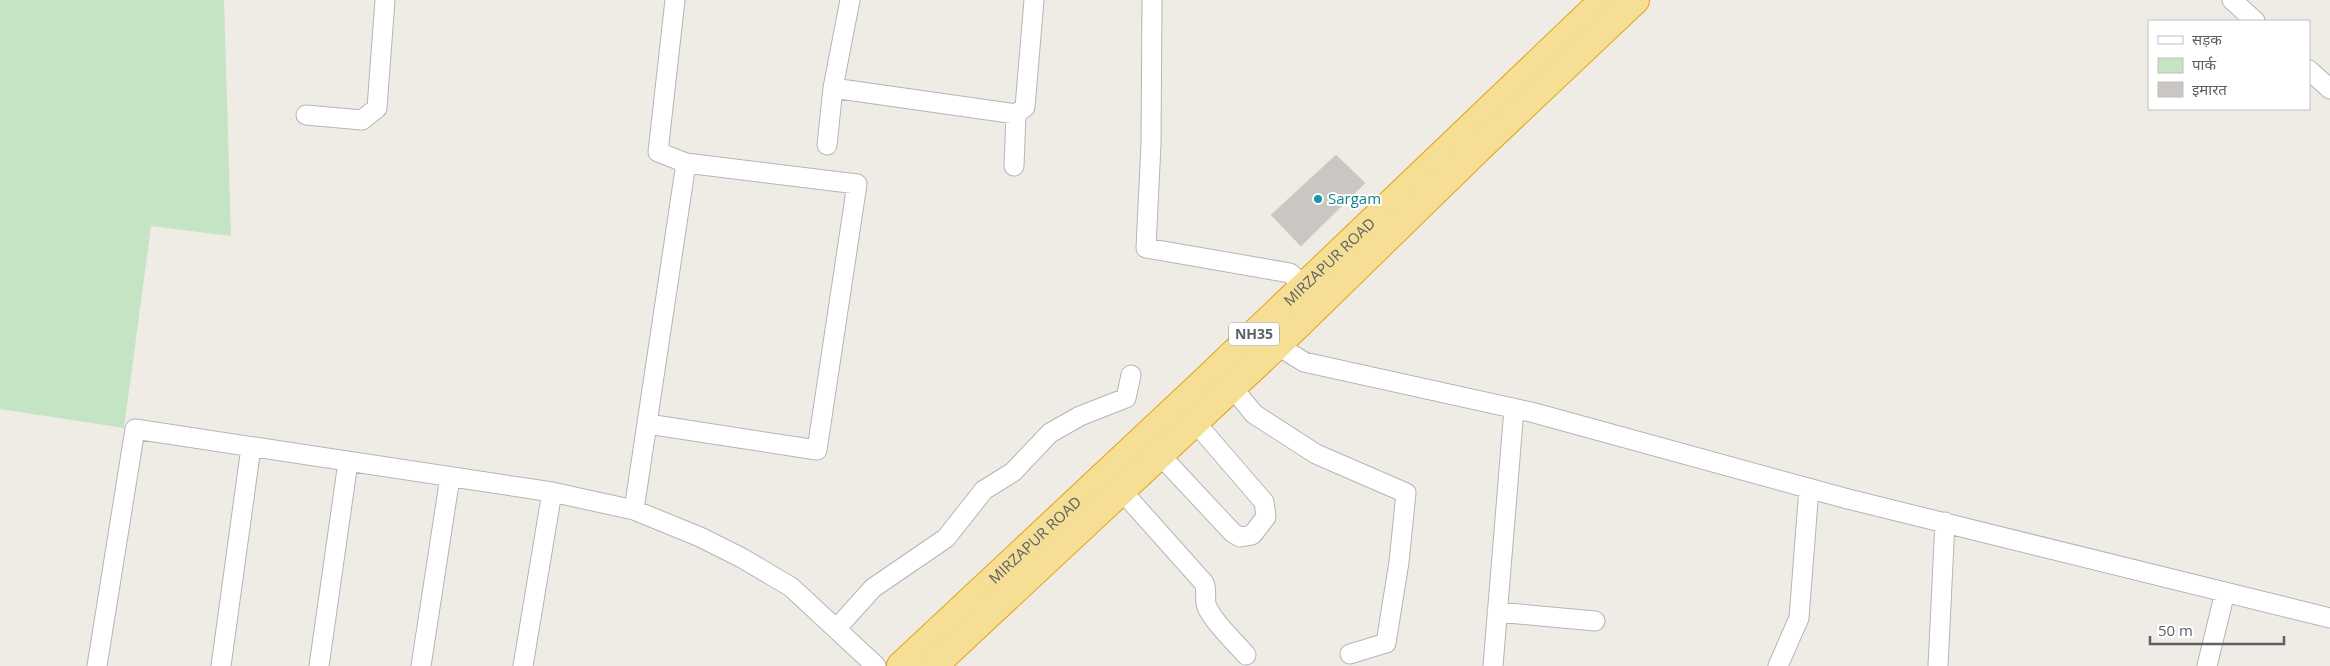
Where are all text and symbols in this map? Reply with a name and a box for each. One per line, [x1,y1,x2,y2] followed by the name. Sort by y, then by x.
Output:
[2148,20,2310,110] legend
[2192,29,2222,49] text: सड़क
[2192,54,2216,74] text: पार्क
[2192,79,2227,99] text: इमारत
[1328,188,1381,208] place label: Sargam
[1312,193,1324,205] marker: Sargam
[1279,213,1379,310] street label: MIRZAPUR ROAD
[1229,322,1279,346] road number: NH35
[984,491,1085,588] street label: MIRZAPUR ROAD
[2150,614,2284,646] scale bar
[2158,620,2193,640] text: 50 m

